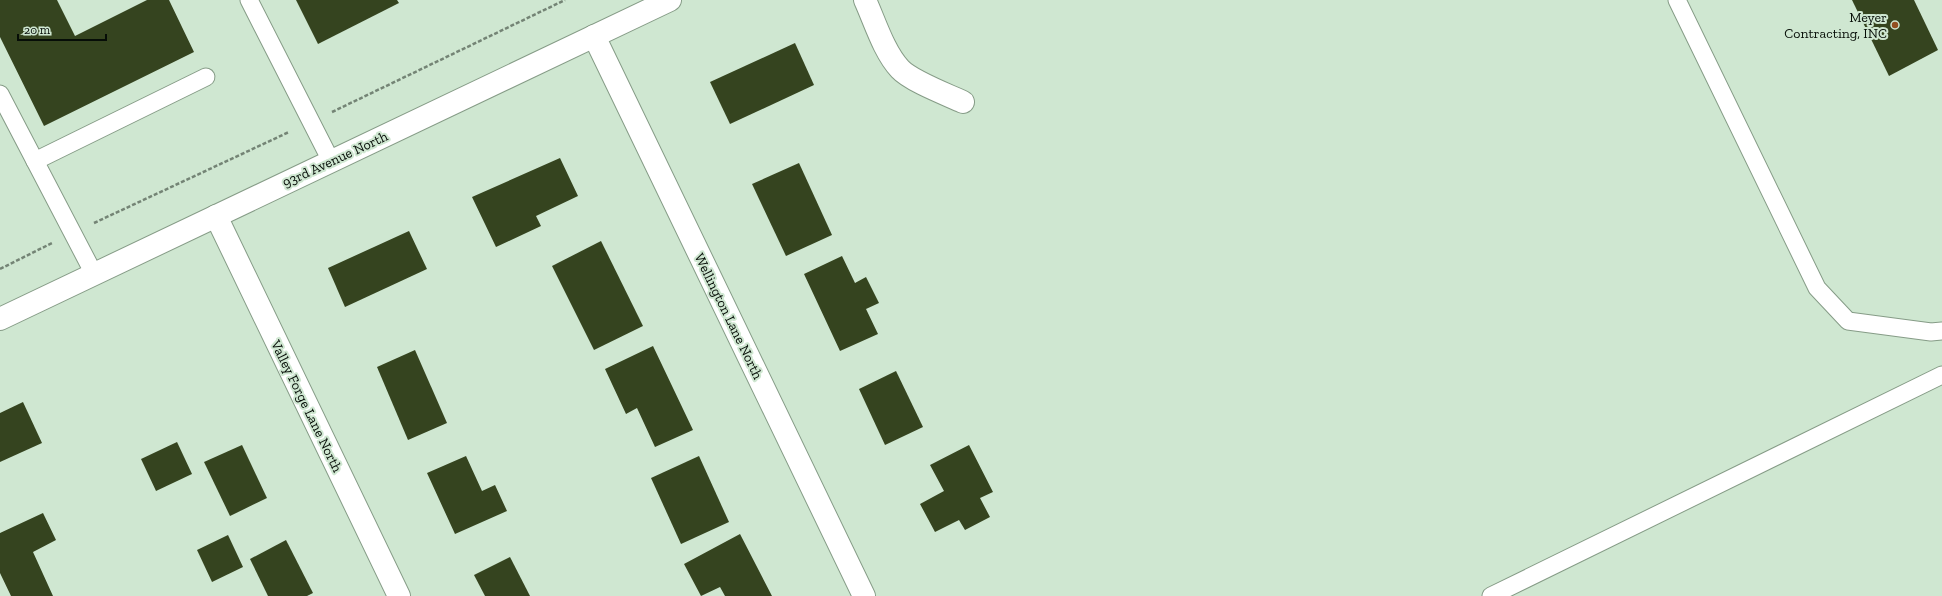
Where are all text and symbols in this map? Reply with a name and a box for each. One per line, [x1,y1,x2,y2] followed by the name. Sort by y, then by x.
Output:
[1784,9,1887,42] place label: Meyer Contracting, INC
[18,16,106,42] scale bar
[1890,20,1900,30] marker: Meyer Contracting, INC
[24,23,51,37] text: 20 m
[280,128,391,191] street label: 93rd Avenue North
[691,250,766,382] street label: Wellington Lane North
[267,336,346,475] street label: Valley Forge Lane North

